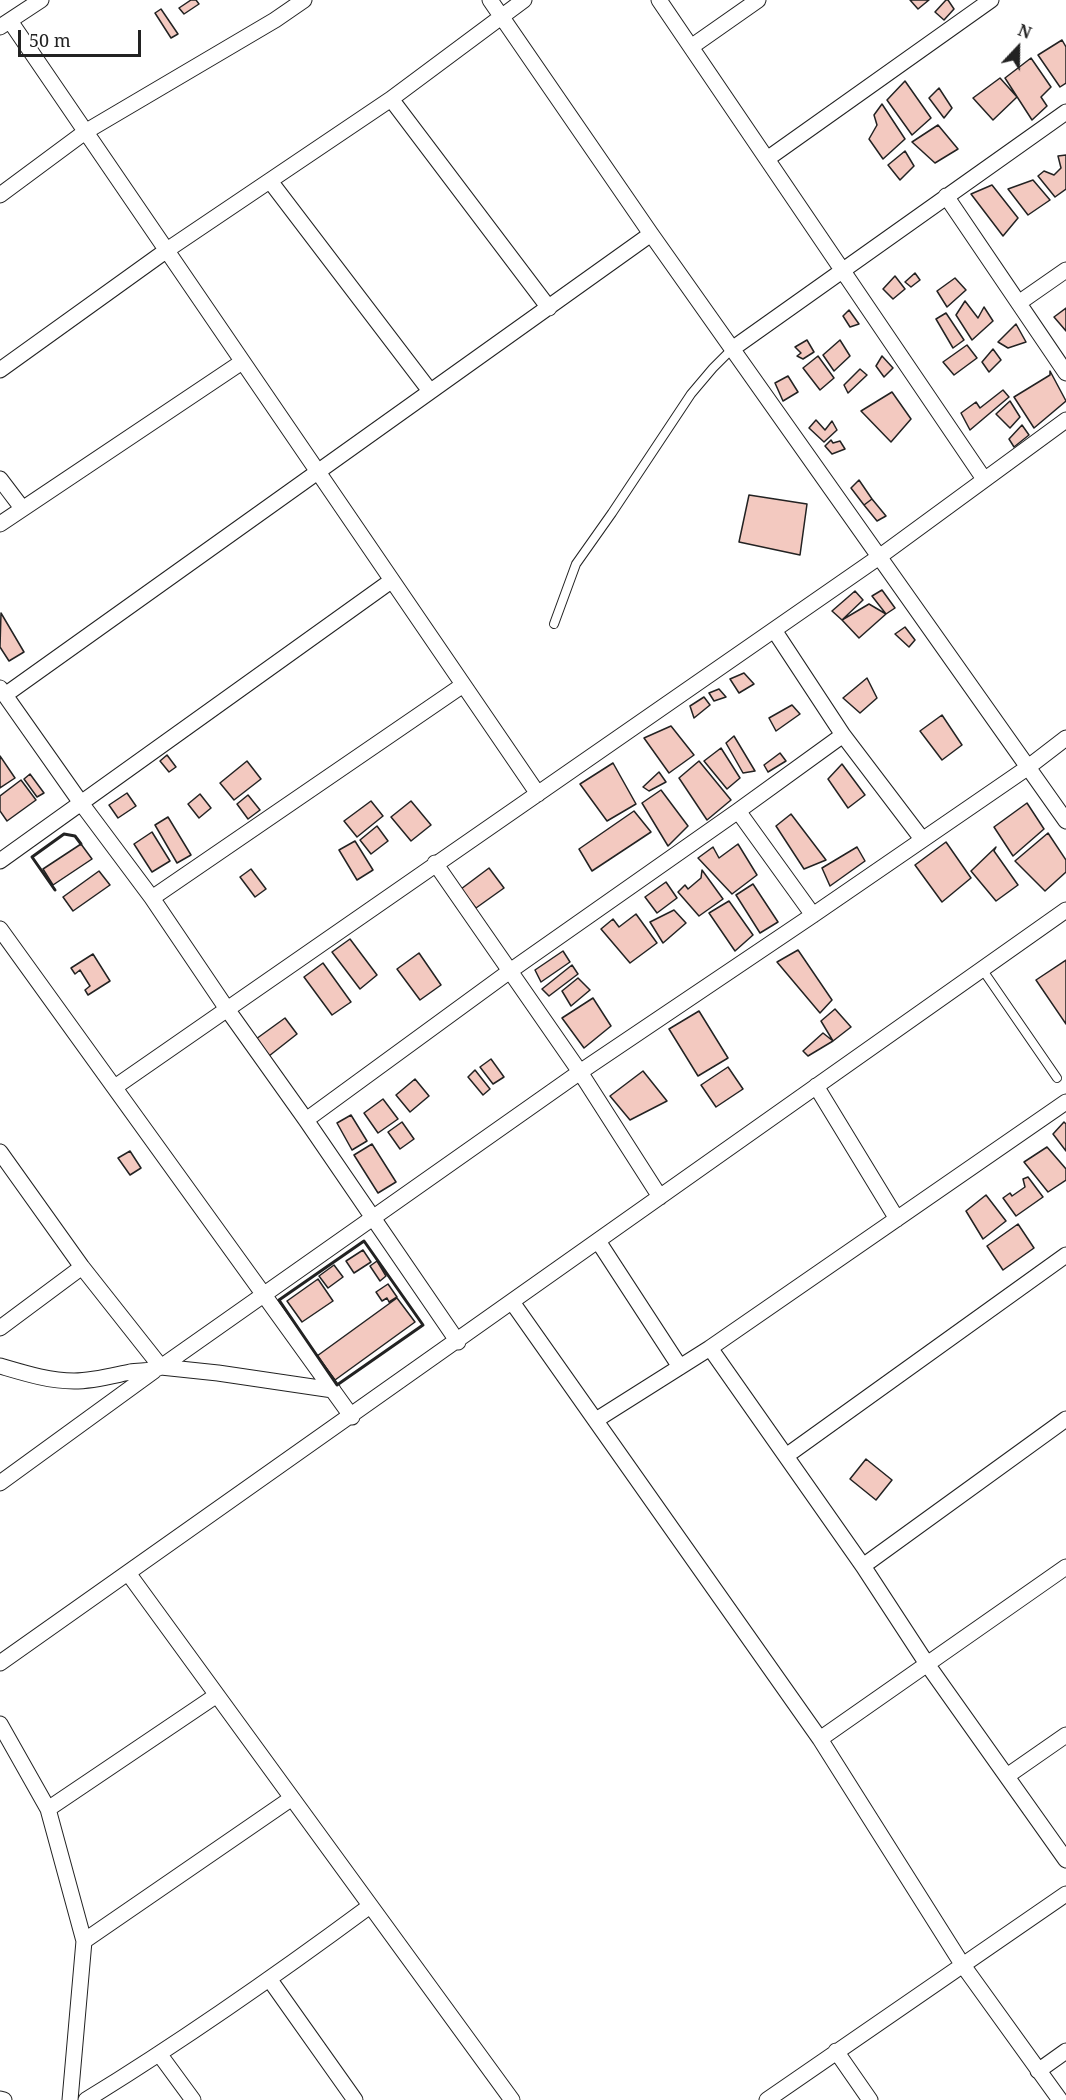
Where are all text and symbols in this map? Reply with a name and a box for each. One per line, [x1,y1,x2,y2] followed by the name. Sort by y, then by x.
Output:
[21,18,144,56] scale bar
[988,18,1048,78] north arrow
[1015,19,1035,44] text: N
[29,28,71,52] text: 50 m

